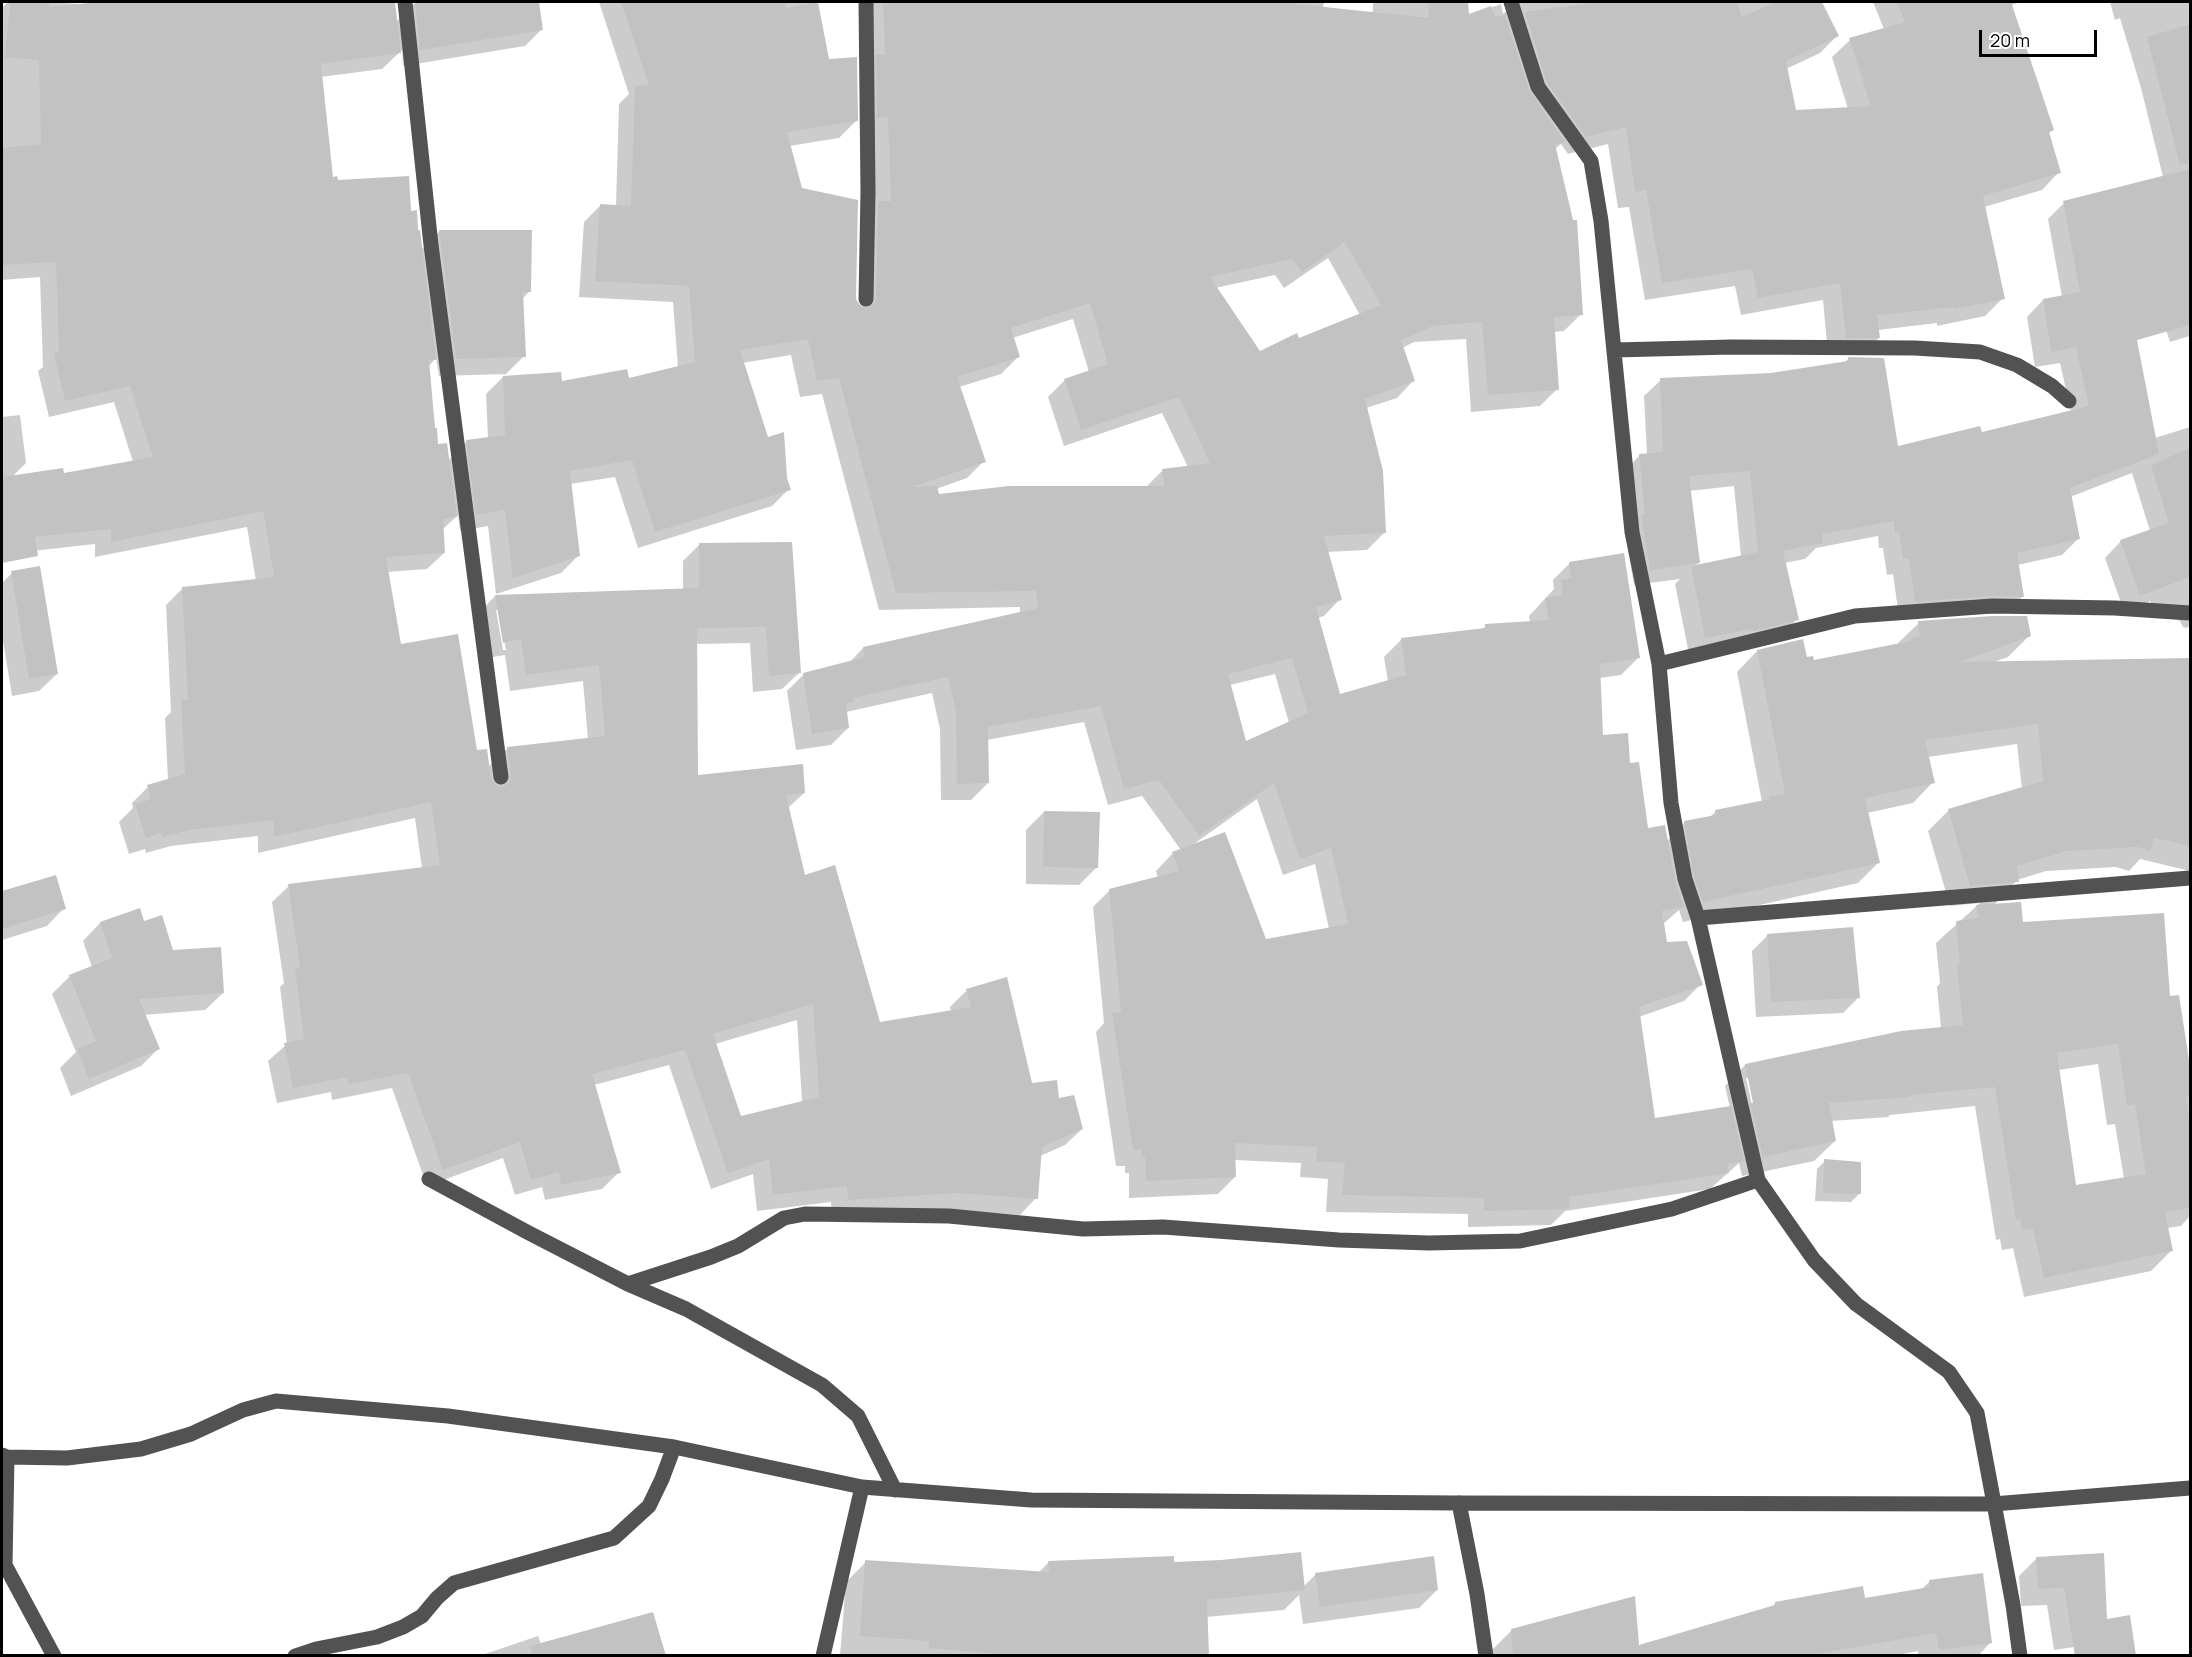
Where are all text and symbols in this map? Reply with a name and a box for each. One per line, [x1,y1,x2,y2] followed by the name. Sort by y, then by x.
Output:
[1982,18,2100,56] scale bar
[1990,28,2030,52] text: 20 m

